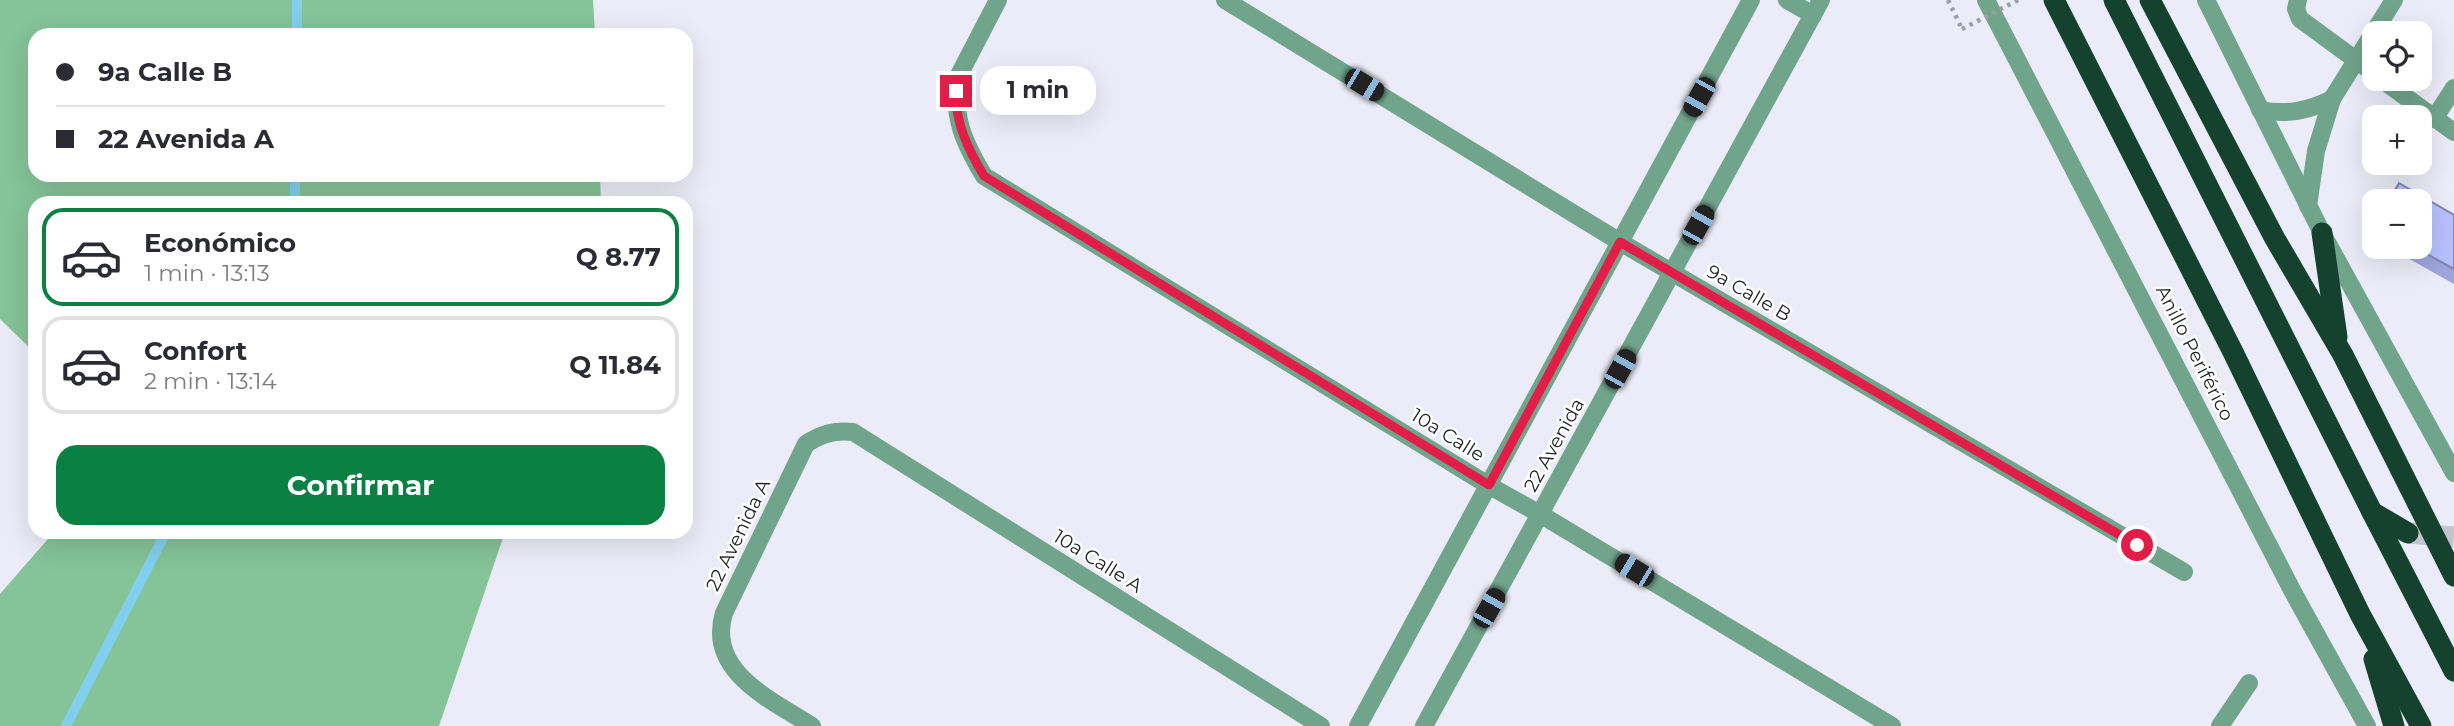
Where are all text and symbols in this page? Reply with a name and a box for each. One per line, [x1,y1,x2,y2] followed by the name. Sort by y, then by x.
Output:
[2362,21,2432,259] map controls
[2362,21,2432,91] button: locate
[98,56,232,88] text: 9a Calle B
[1341,65,1388,105] car
[981,66,1096,116] callout: 1 min
[1680,74,1719,120] car
[940,75,972,107] route end
[1007,76,1069,104] text: 1 min
[2362,105,2432,175] button: +
[98,123,274,155] text: 22 Avenida A
[2362,189,2432,259] button: −
[1679,202,1718,248] car
[60,226,123,289] icon: car
[144,227,296,259] text: Económico
[576,241,661,273] text: Q 8.77
[144,259,270,287] text: 1 min · 13:13
[1703,260,1795,326] street label: 9a Calle B
[2151,281,2239,425] street label: Anillo Periférico
[60,334,123,397] icon: car
[144,335,247,367] text: Confort
[1601,346,1640,392] car
[569,349,661,381] text: Q 11.84
[144,367,277,395] text: 2 min · 13:14
[1519,394,1589,496] street label: 22 Avenida
[1407,404,1489,466] street label: 10a Calle
[56,445,665,525] button: Confirmar
[701,475,775,595] street label: 22 Avenida A
[1049,525,1147,598] street label: 10a Calle A
[2121,529,2153,561] route start
[1611,550,1658,590] car
[1470,585,1509,631] car

